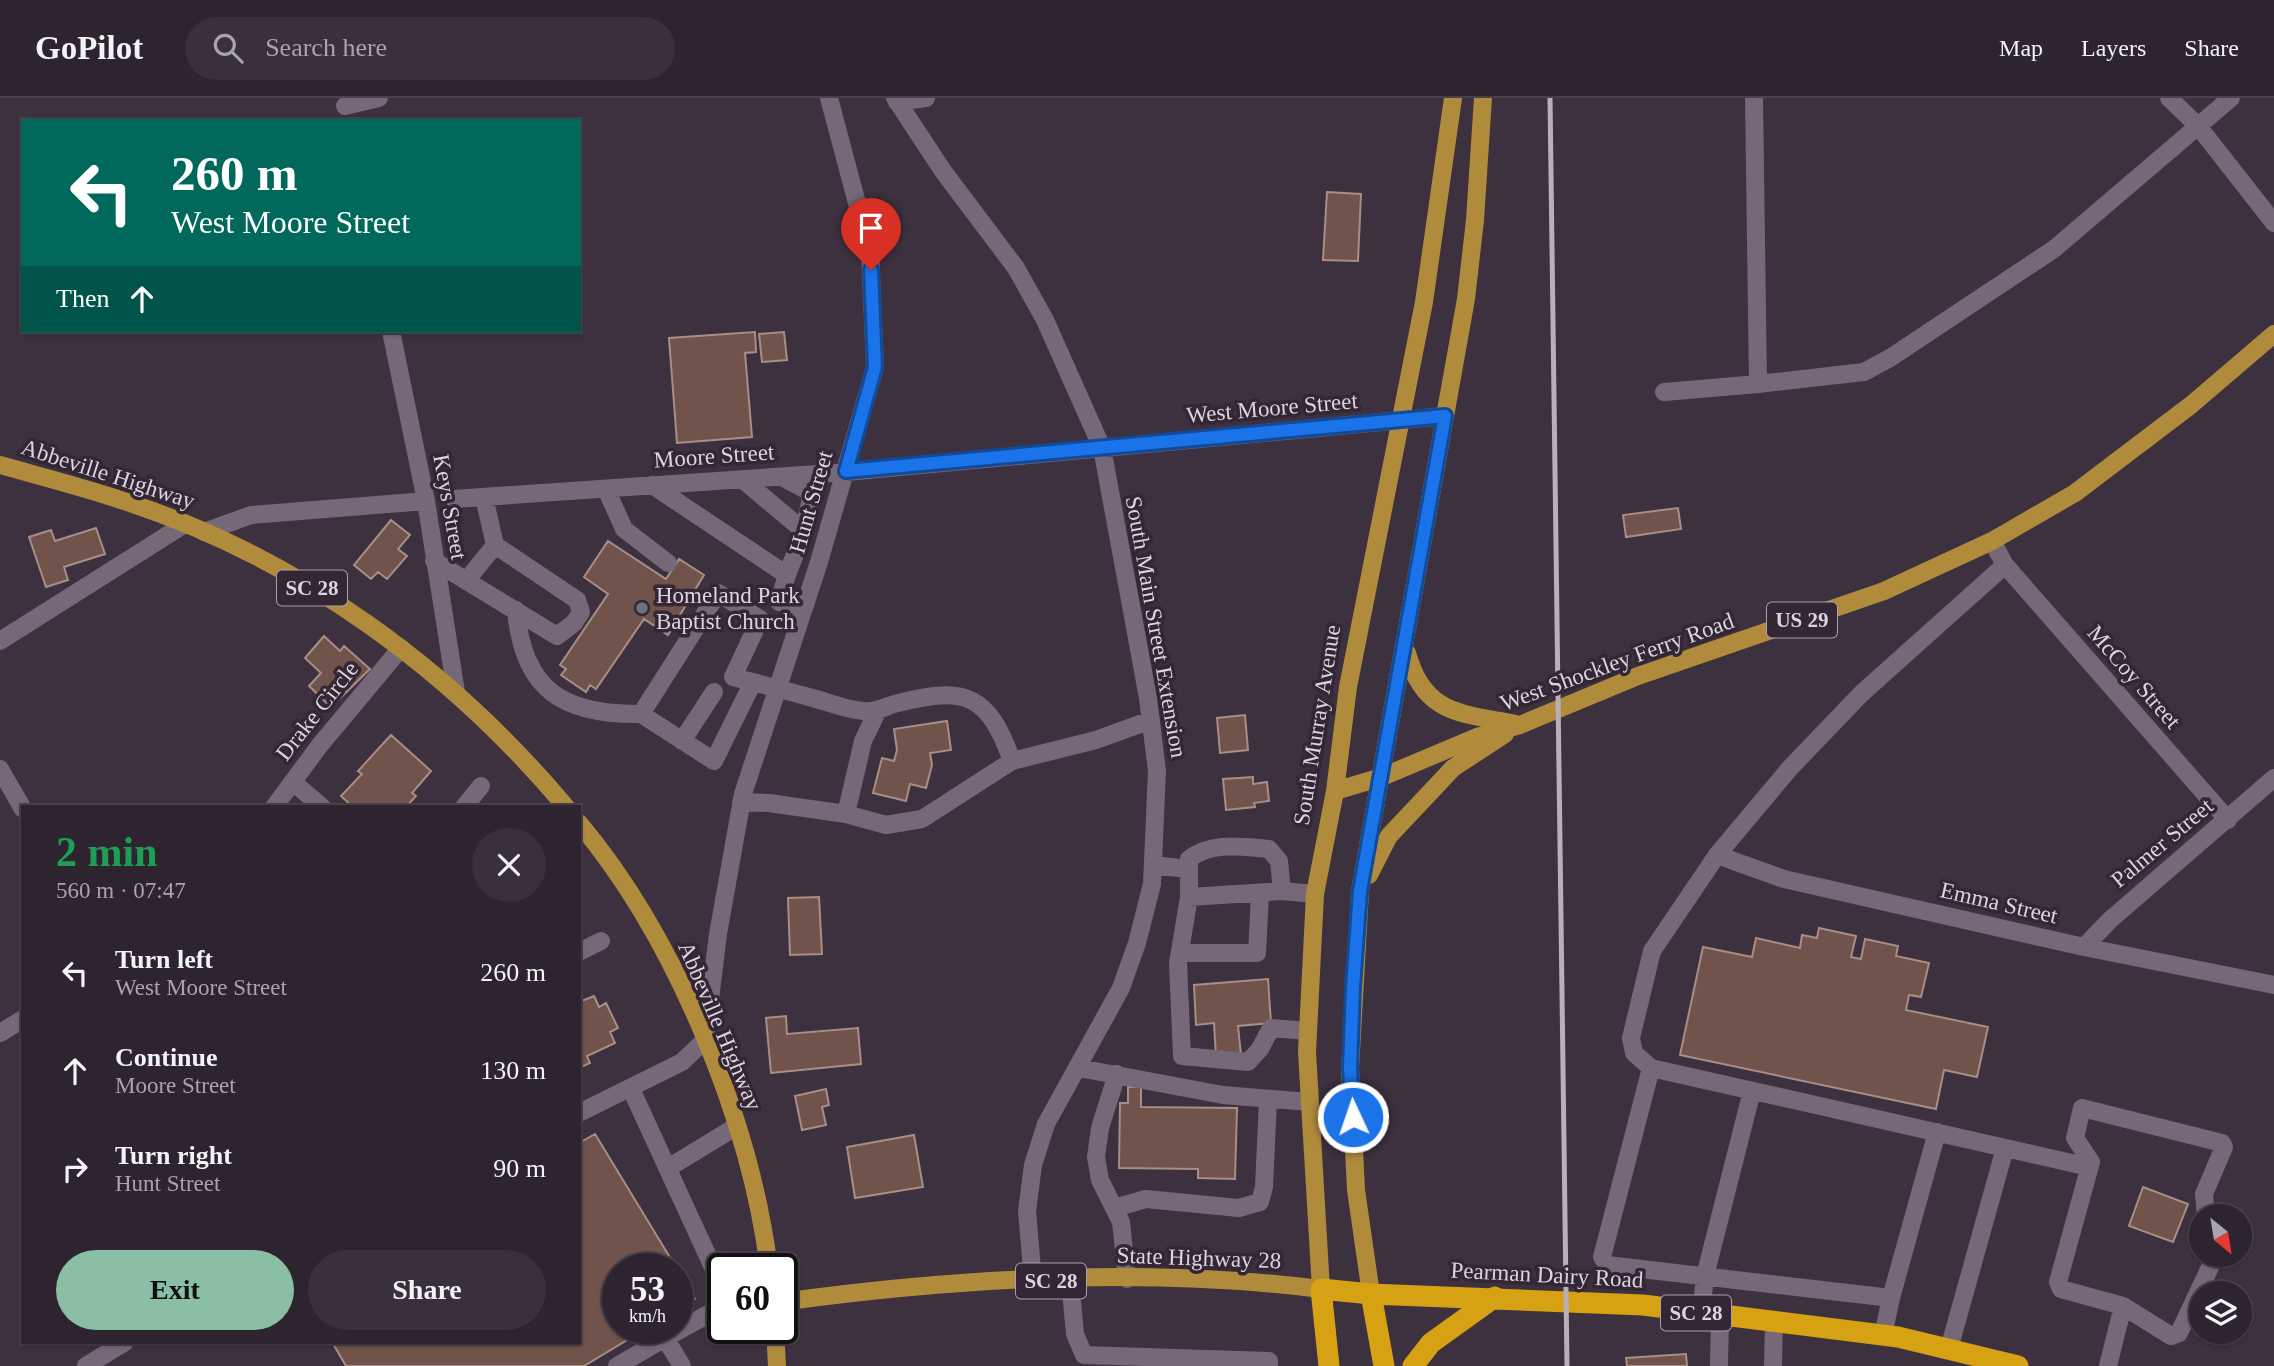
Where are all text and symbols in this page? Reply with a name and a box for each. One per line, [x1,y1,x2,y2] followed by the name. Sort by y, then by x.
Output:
[185,17,675,80] search box
[209,29,247,67] icon: search
[35,30,143,66] text: GoPilot
[265,33,387,62] text: Search here
[1999,35,2043,61] text: Map
[2081,35,2146,61] text: Layers
[2184,35,2239,61] text: Share
[171,146,298,201] text: 260 m
[56,147,147,238] icon: left
[841,198,901,270] pin
[171,204,410,240] text: West Moore Street
[852,209,890,247] icon: arrive
[123,280,161,318] icon: ahead
[56,284,109,313] text: Then
[1185,388,1359,428] street label: West Moore Street
[18,434,198,514] street label: Abbeville Highway
[653,439,776,473] street label: Moore Street
[784,447,838,556] street label: Hunt Street
[428,452,472,562] street label: Keys Street
[1121,494,1191,760] street label: South Main Street Extension
[277,570,347,606] road number: SC 28
[656,583,800,634] place label: Homeland Park Baptist Church
[634,600,650,616] marker: Homeland Park Baptist Church
[1767,602,1837,638] road number: US 29
[1497,608,1738,716] street label: West Shockley Ferry Road
[2082,620,2186,734] street label: McCoy Street
[1289,623,1345,827] street label: South Murray Avenue
[271,657,363,765] street label: Drake Circle
[2106,793,2218,893] street label: Palmer Street
[472,828,546,902] button: close
[56,829,158,875] text: 2 min
[1938,877,2061,929] street label: Emma Street
[56,878,186,903] text: 560 m · 07:47
[673,938,767,1115] street label: Abbeville Highway
[115,945,213,974] text: Turn left
[56,954,94,992] icon: left
[480,958,546,987] text: 260 m
[115,975,287,1000] text: West Moore Street
[115,1043,218,1072] text: Continue
[56,1052,94,1090] icon: ahead
[480,1056,546,1085] text: 130 m
[115,1073,236,1098] text: Moore Street
[1316,1080,1390,1154] position arrow
[115,1141,232,1170] text: Turn right
[56,1150,94,1188] icon: right
[493,1154,546,1183] text: 90 m
[115,1171,220,1196] text: Hunt Street
[2189,1204,2252,1267] north arrow
[2189,1204,2252,1344] map controls
[1116,1243,1282,1273] street label: State Highway 28
[56,1250,294,1330] button: Exit
[308,1250,546,1330] button: Share
[707,1253,798,1344] speed limit sign: 60
[1450,1257,1644,1293] street label: Pearman Dairy Road
[1016,1264,1086,1298] road number: SC 28
[630,1270,665,1309] text: 53
[2189,1281,2252,1344] button: layers
[1661,1296,1731,1330] road number: SC 28
[629,1306,666,1326] text: km/h

